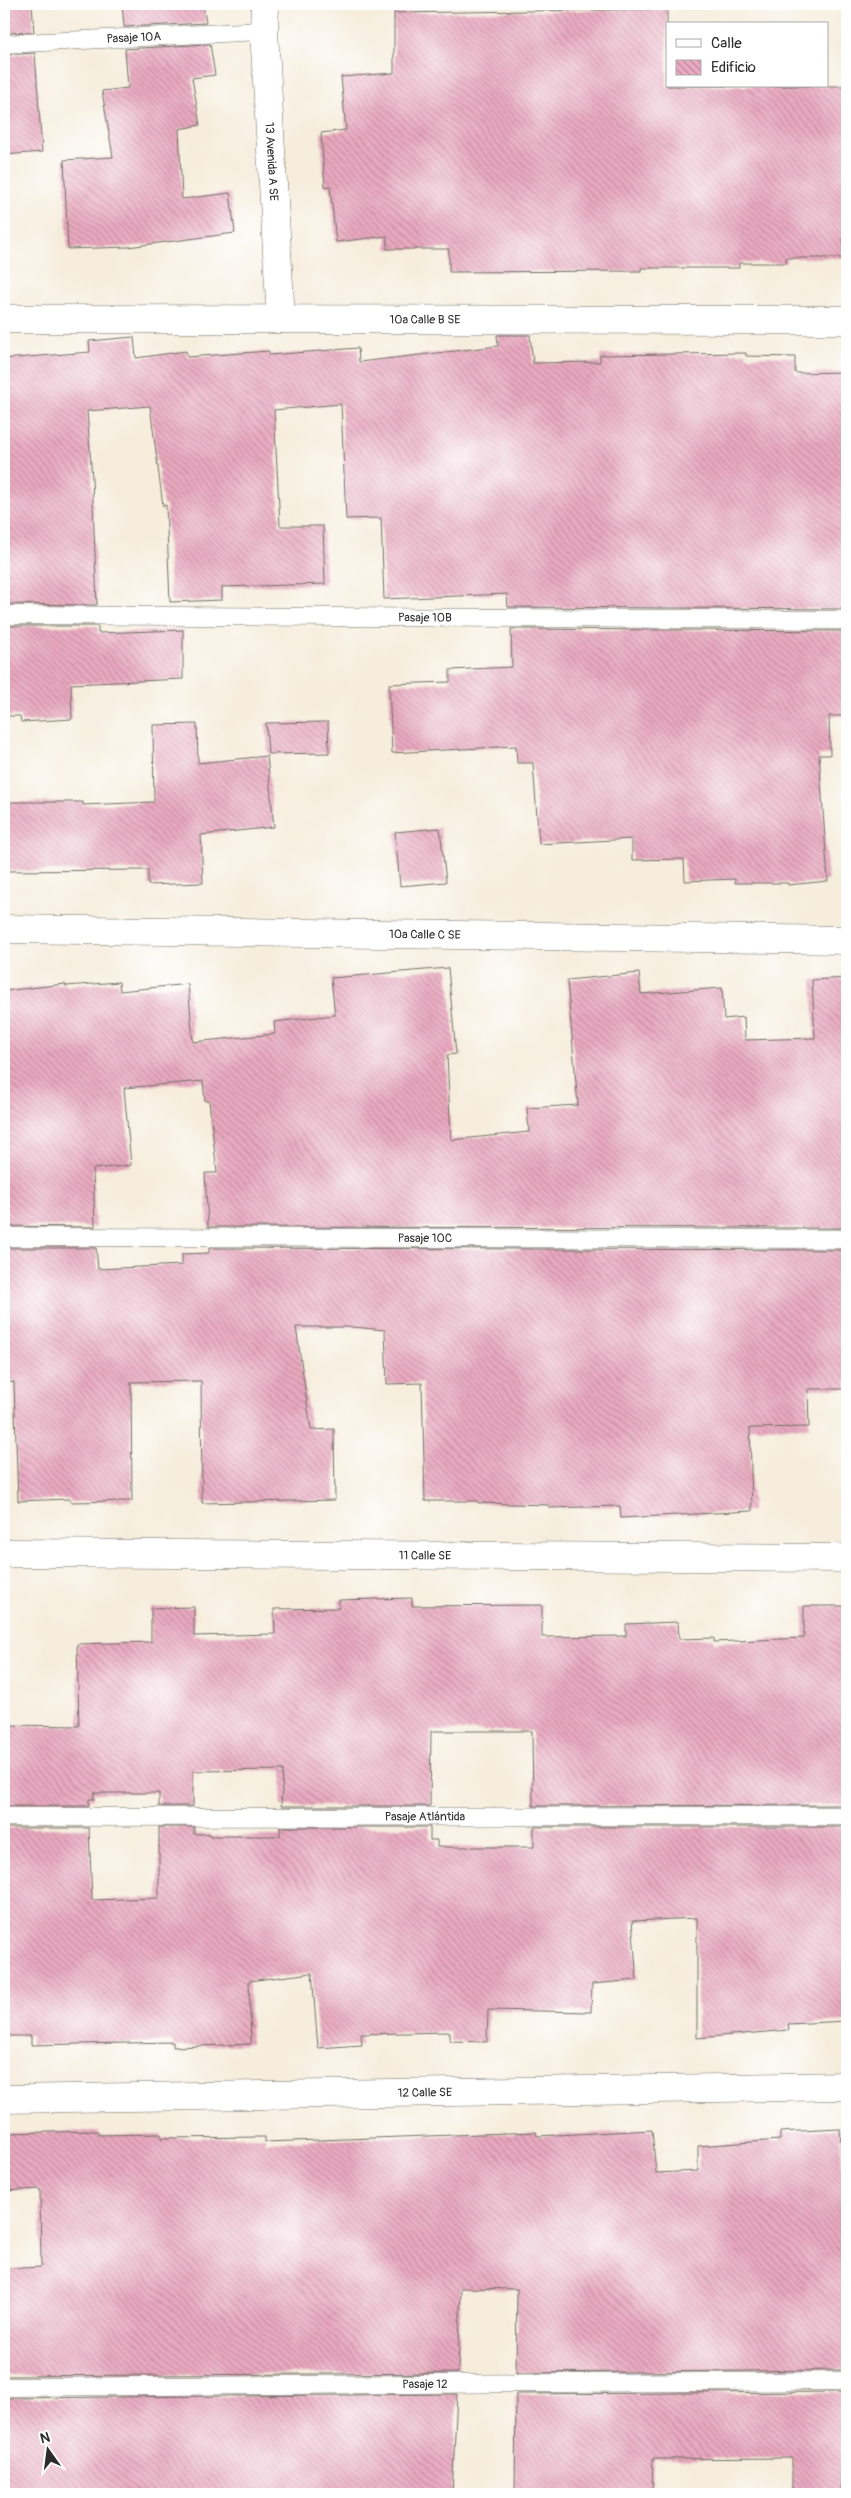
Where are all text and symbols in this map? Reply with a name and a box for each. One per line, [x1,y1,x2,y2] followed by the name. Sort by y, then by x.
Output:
[666,22,828,88] legend
[106,29,162,46] street label: Pasaje 10A
[711,34,742,53] text: Calle
[711,58,756,77] text: Edificio
[262,122,282,202] street label: 13 Avenida A SE
[389,312,461,327] street label: 10a Calle B SE
[398,610,452,625] street label: Pasaje 10B
[389,927,461,942] street label: 10a Calle C SE
[398,1230,452,1246] street label: Pasaje 10C
[399,1548,451,1563] street label: 11 Calle SE
[385,1809,466,1824] street label: Pasaje Atlántida
[398,2085,452,2100] street label: 12 Calle SE
[402,2376,448,2392] street label: Pasaje 12
[22,2426,72,2476] north arrow
[38,2428,52,2447] text: N

